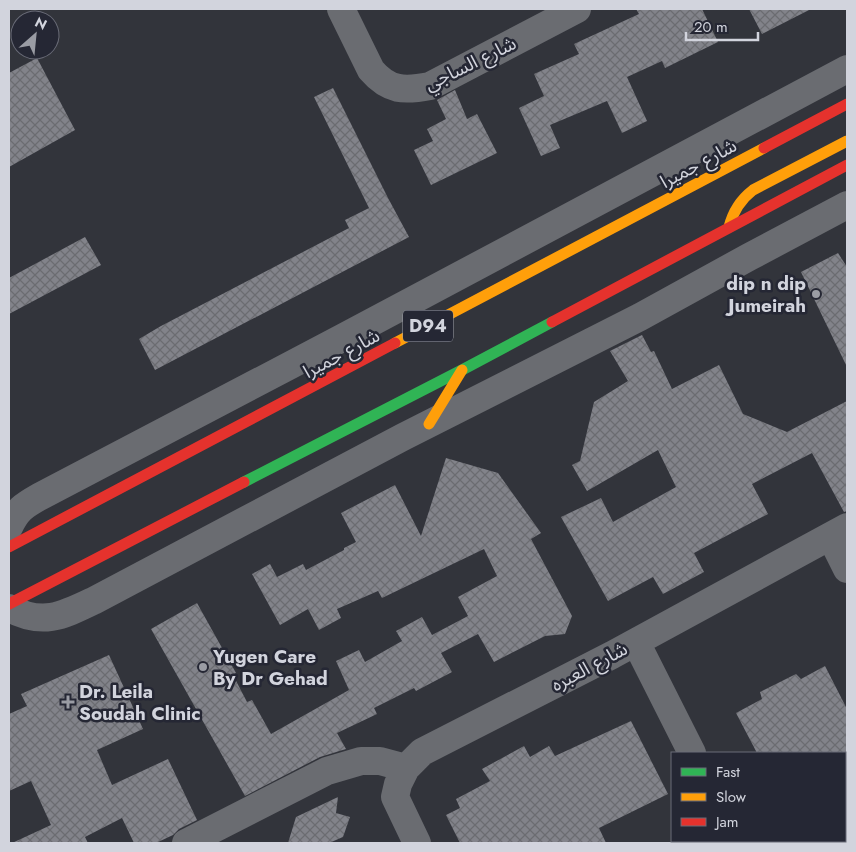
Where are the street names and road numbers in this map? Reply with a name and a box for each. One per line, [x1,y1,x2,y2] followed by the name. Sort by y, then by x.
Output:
[420,30,521,99] street label: شارع الساجي
[655,132,741,195] street label: شارع جميرا
[403,310,453,342] road number: D94
[298,322,384,385] street label: شارع جميرا
[546,635,632,698] street label: شارع العبره

